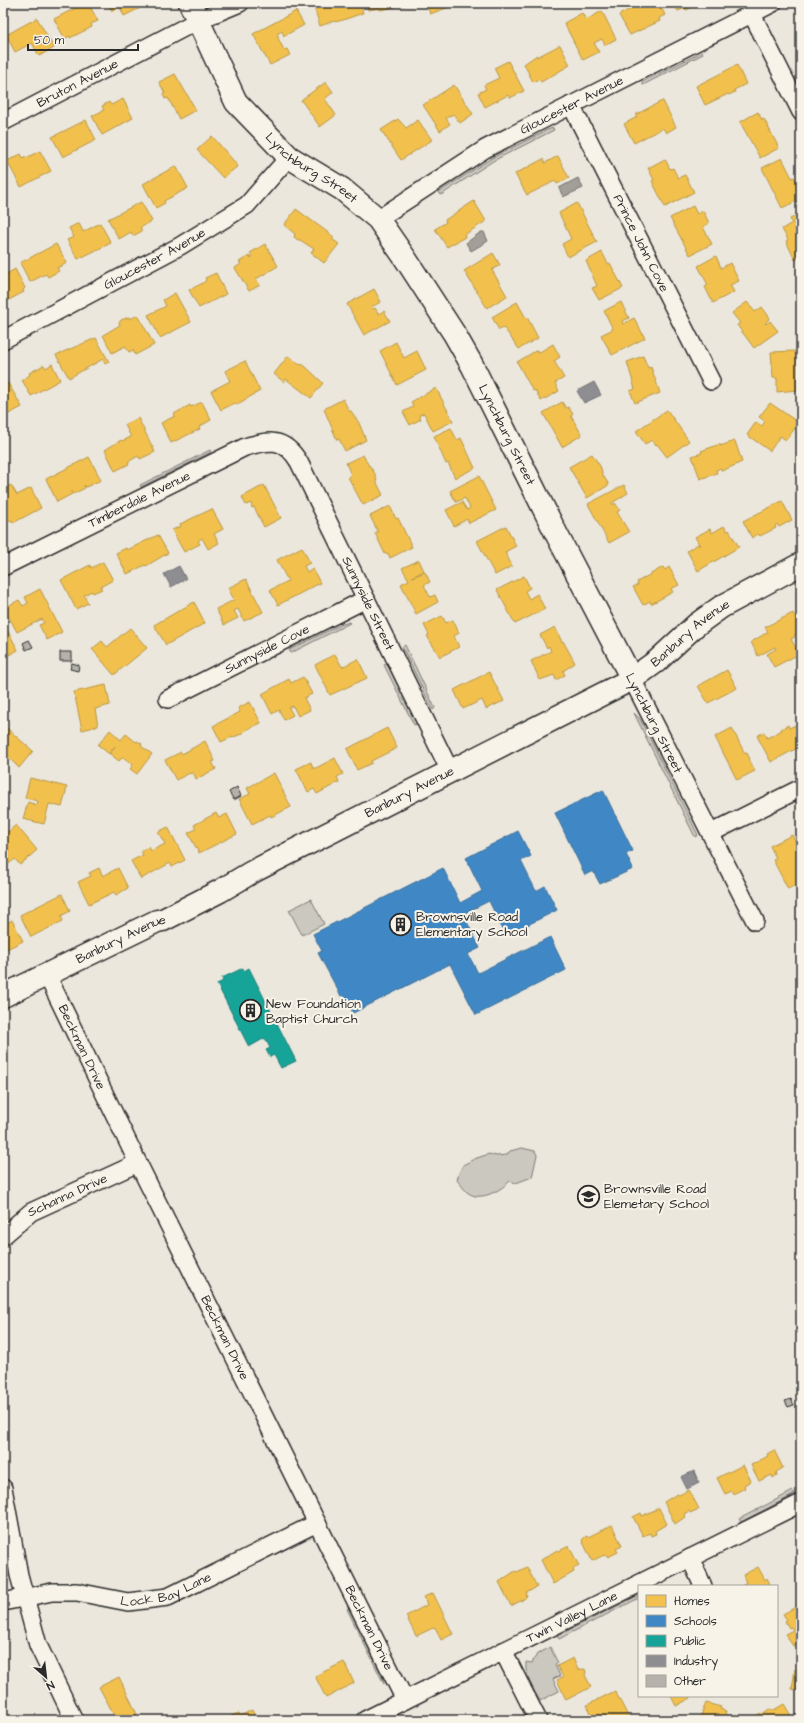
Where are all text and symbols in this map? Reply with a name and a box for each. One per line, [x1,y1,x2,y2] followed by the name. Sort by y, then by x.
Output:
[28,26,138,52] scale bar
[34,32,65,49] text: 50 m
[34,55,121,112] street label: Bruton Avenue
[517,71,626,139] street label: Gloucester Avenue
[261,129,362,208] street label: Lynchburg Street
[609,191,673,295] street label: Prince John Cove
[100,223,209,294] street label: Gloucester Avenue
[474,381,540,489] street label: Lynchburg Street
[85,467,193,532] street label: Timberdale Avenue
[337,553,399,654] street label: Sunnyside Street
[647,595,733,672] street label: Banbury Avenue
[222,620,313,678] street label: Sunnyside Cove
[620,670,687,777] street label: Lynchburg Street
[362,762,457,822] street label: Banbury Avenue
[416,908,528,942] place label: Brownsville Road Elementary School
[73,911,167,968] street label: Banbury Avenue
[387,911,413,937] building icon: Brownsville Road Elementary School
[266,995,361,1028] place label: New Foundation Baptist Church
[238,998,264,1024] building icon: New Foundation Baptist Church
[54,1002,110,1093] street label: Beckman Drive
[25,1169,110,1221] street label: Schanna Drive
[604,1180,709,1214] place label: Brownsville Road Elemetary School
[576,1183,602,1209] school or university icon: Brownsville Road Elemetary School
[196,1292,254,1383] street label: Beckman Drive
[119,1568,214,1611] street label: Lock Bay Lane
[340,1582,398,1673] street label: Beckman Drive
[638,1585,778,1697] legend
[523,1587,620,1647] street label: Twin Valley Lane
[674,1593,710,1610] text: Homes
[674,1613,717,1630] text: Schools
[674,1633,706,1650] text: Public
[674,1653,719,1671] text: Industry
[26,1657,66,1697] north arrow
[674,1673,706,1690] text: Other
[44,1677,57,1694] text: N

